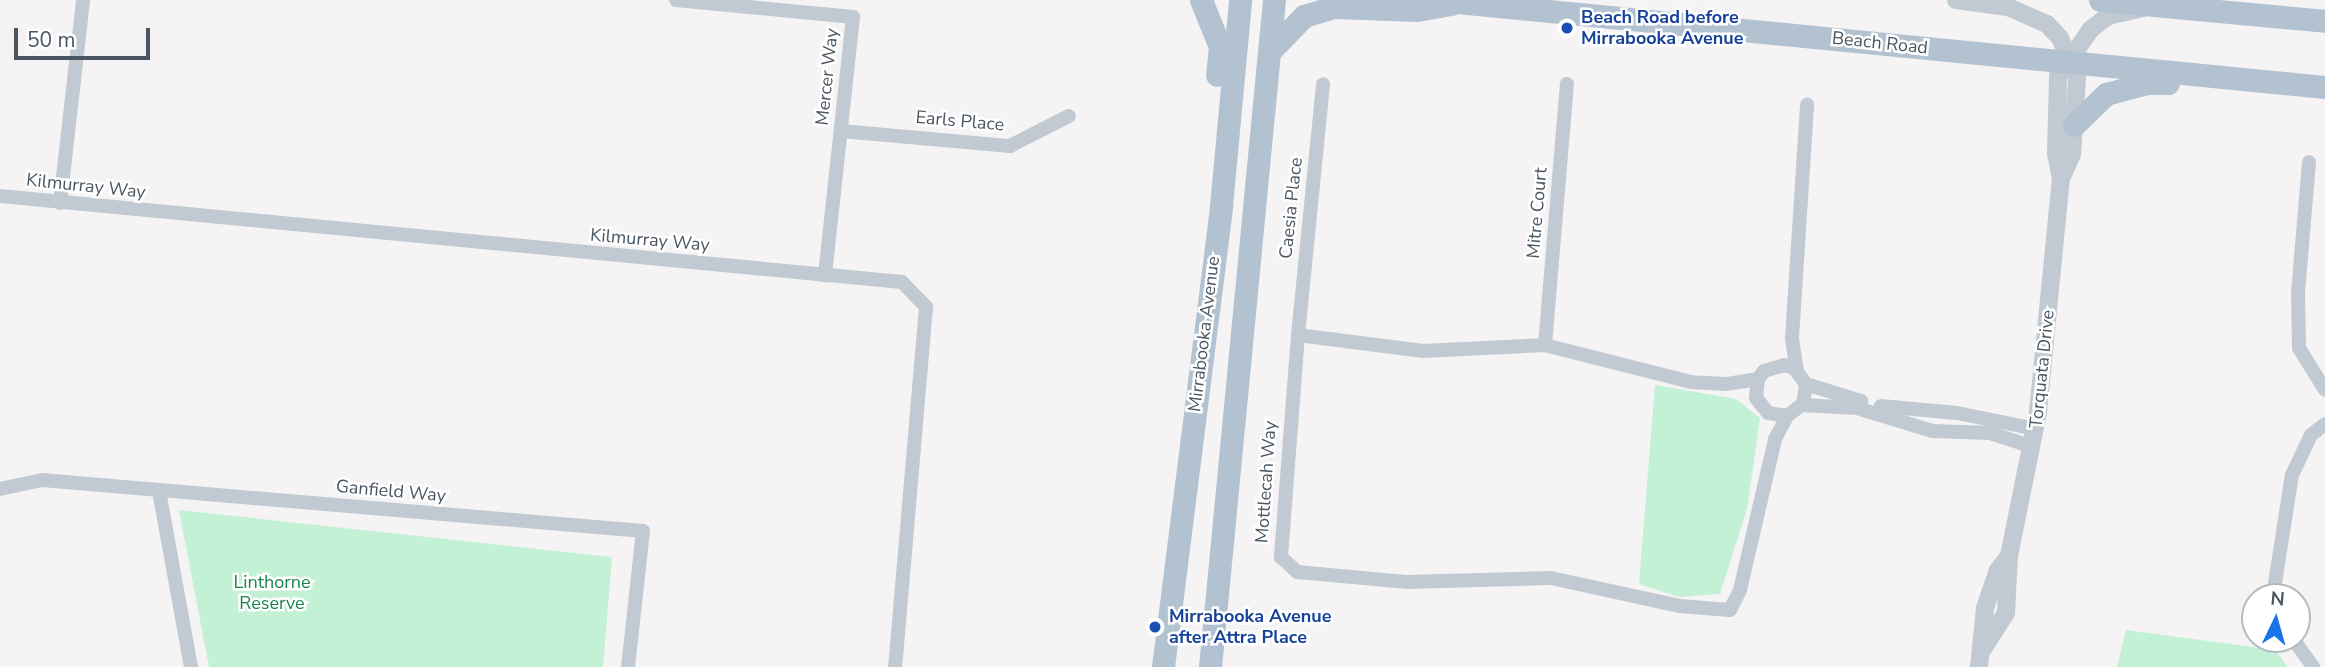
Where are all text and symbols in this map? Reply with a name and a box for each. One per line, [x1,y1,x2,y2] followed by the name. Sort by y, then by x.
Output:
[1581,7,1744,50] place label: Beach Road before Mirrabooka Avenue
[18,14,154,58] scale bar
[1559,20,1575,36] marker: Beach Road before Mirrabooka Avenue
[27,26,76,54] text: 50 m
[811,27,843,127] street label: Mercer Way
[1831,27,1929,59] street label: Beach Road
[915,106,1005,136] street label: Earls Place
[1275,156,1307,260] street label: Caesia Place
[1522,167,1552,259] street label: Mitre Court
[25,169,147,203] street label: Kilmurray Way
[589,224,711,256] street label: Kilmurray Way
[1184,255,1224,413] street label: Mirrabooka Avenue
[2025,309,2059,429] street label: Torquata Drive
[1251,420,1281,544] street label: Mottlecah Way
[335,475,447,507] street label: Ganfield Way
[234,572,310,614] park label: Linthorne Reserve
[2241,583,2311,653] north arrow
[2269,586,2286,613] text: N
[1169,606,1332,648] place label: Mirrabooka Avenue after Attra Place
[1147,619,1163,635] marker: Mirrabooka Avenue after Attra Place

